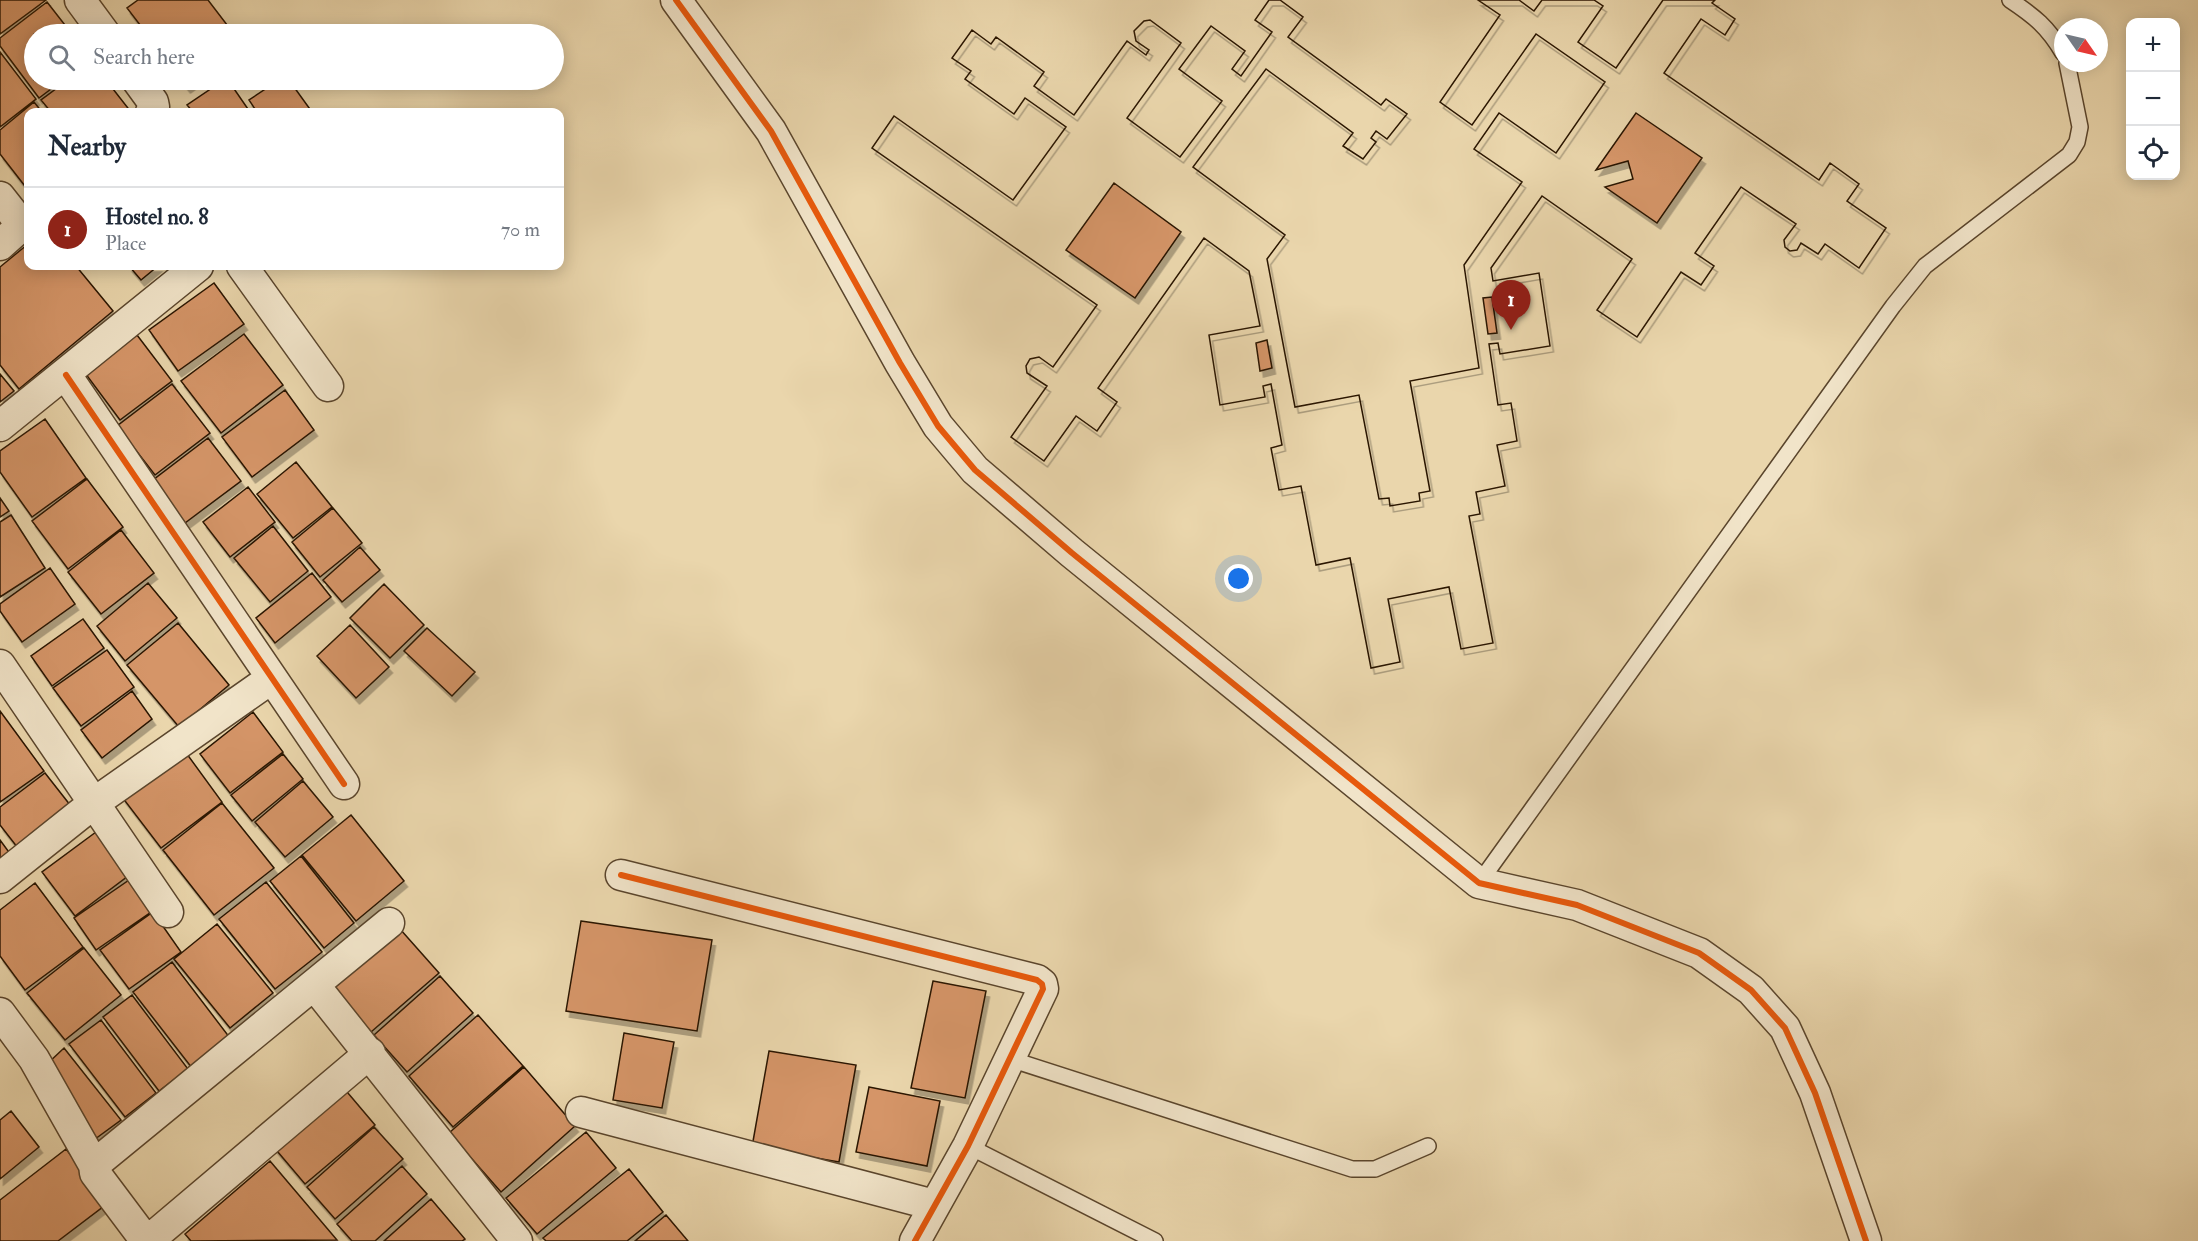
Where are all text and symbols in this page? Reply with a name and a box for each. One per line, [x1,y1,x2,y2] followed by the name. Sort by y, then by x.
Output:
[2054,18,2108,72] north arrow
[2126,18,2180,180] map controls
[2126,18,2180,72] button: +
[24,24,564,90] search box
[45,41,78,74] icon: search
[93,43,195,71] text: Search here
[2126,72,2180,126] button: −
[2126,126,2180,180] button: locate
[48,131,126,163] text: Nearby
[105,203,209,231] text: Hostel no. 8
[64,217,71,242] text: 1
[501,217,540,242] text: 70 m
[105,231,146,256] text: Place
[1492,280,1530,330] pin: 1
[1224,564,1253,593] your location

